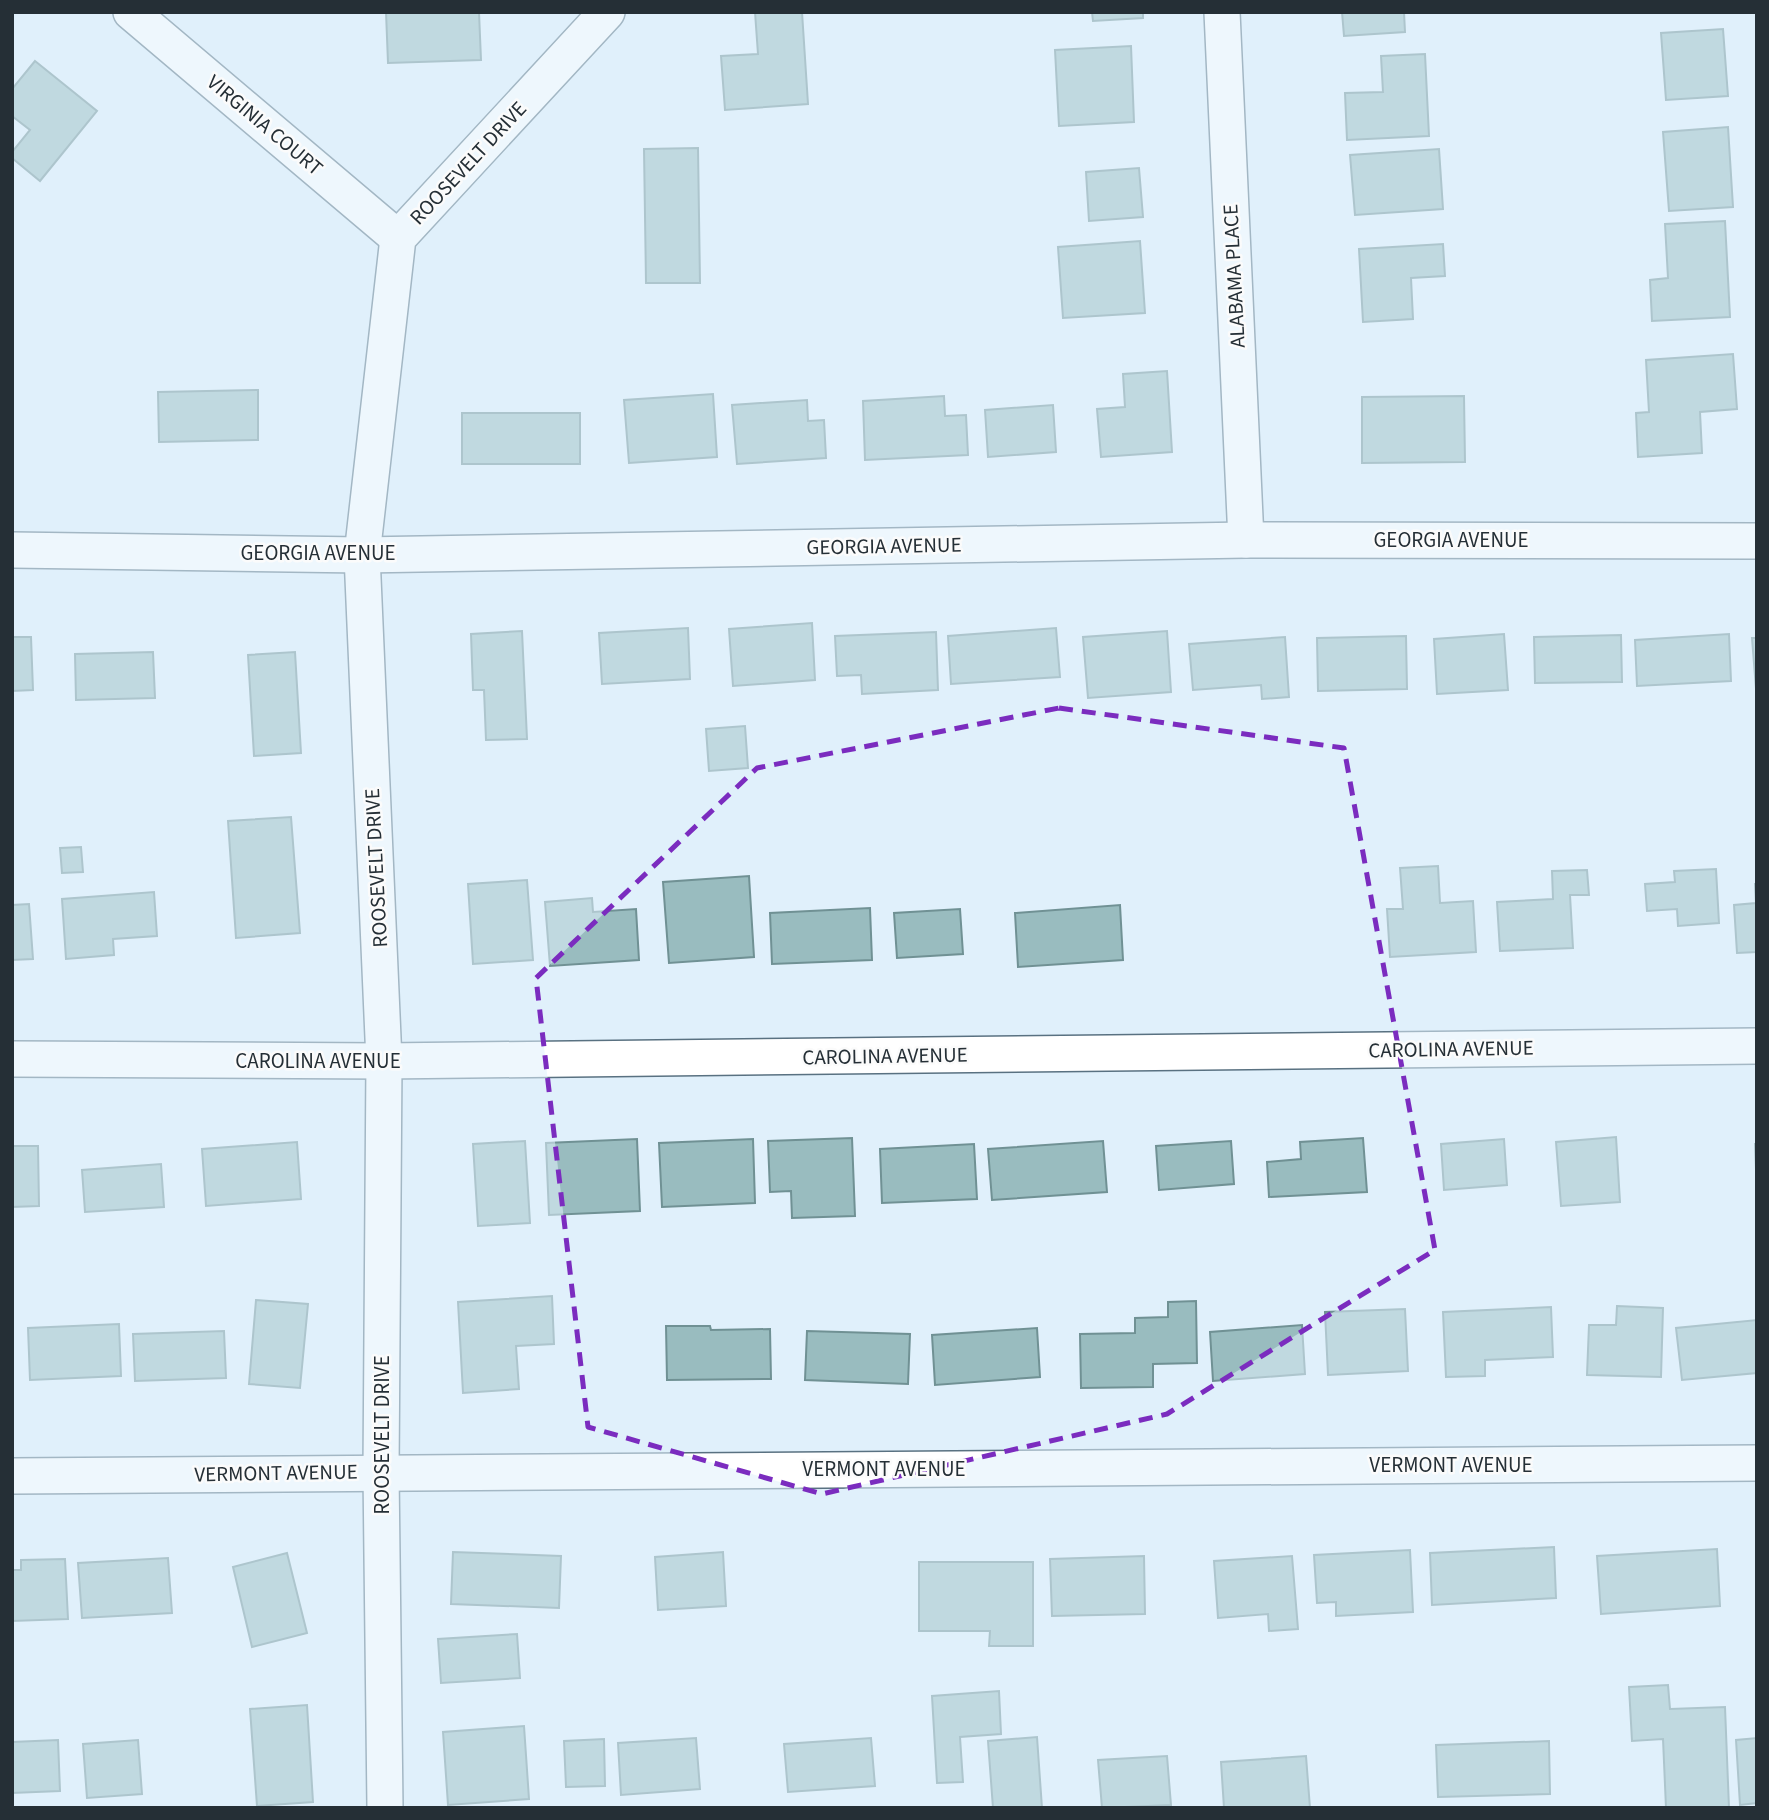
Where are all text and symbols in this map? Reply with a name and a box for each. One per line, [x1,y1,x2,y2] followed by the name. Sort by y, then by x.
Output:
[200,67,330,183] street label: VIRGINIA COURT
[403,94,533,232] street label: ROOSEVELT DRIVE
[1215,203,1253,349] street label: ALABAMA PLACE
[1373,525,1529,555] street label: GEORGIA AVENUE
[806,530,962,562] street label: GEORGIA AVENUE
[240,538,396,568] street label: GEORGIA AVENUE
[357,788,395,948] street label: ROOSEVELT DRIVE
[1368,1033,1534,1065] street label: CAROLINA AVENUE
[802,1040,968,1072] street label: CAROLINA AVENUE
[235,1046,401,1076] street label: CAROLINA AVENUE
[367,1355,397,1515] street label: ROOSEVELT DRIVE
[1369,1450,1533,1480] street label: VERMONT AVENUE
[802,1454,966,1484] street label: VERMONT AVENUE
[194,1457,358,1489] street label: VERMONT AVENUE

